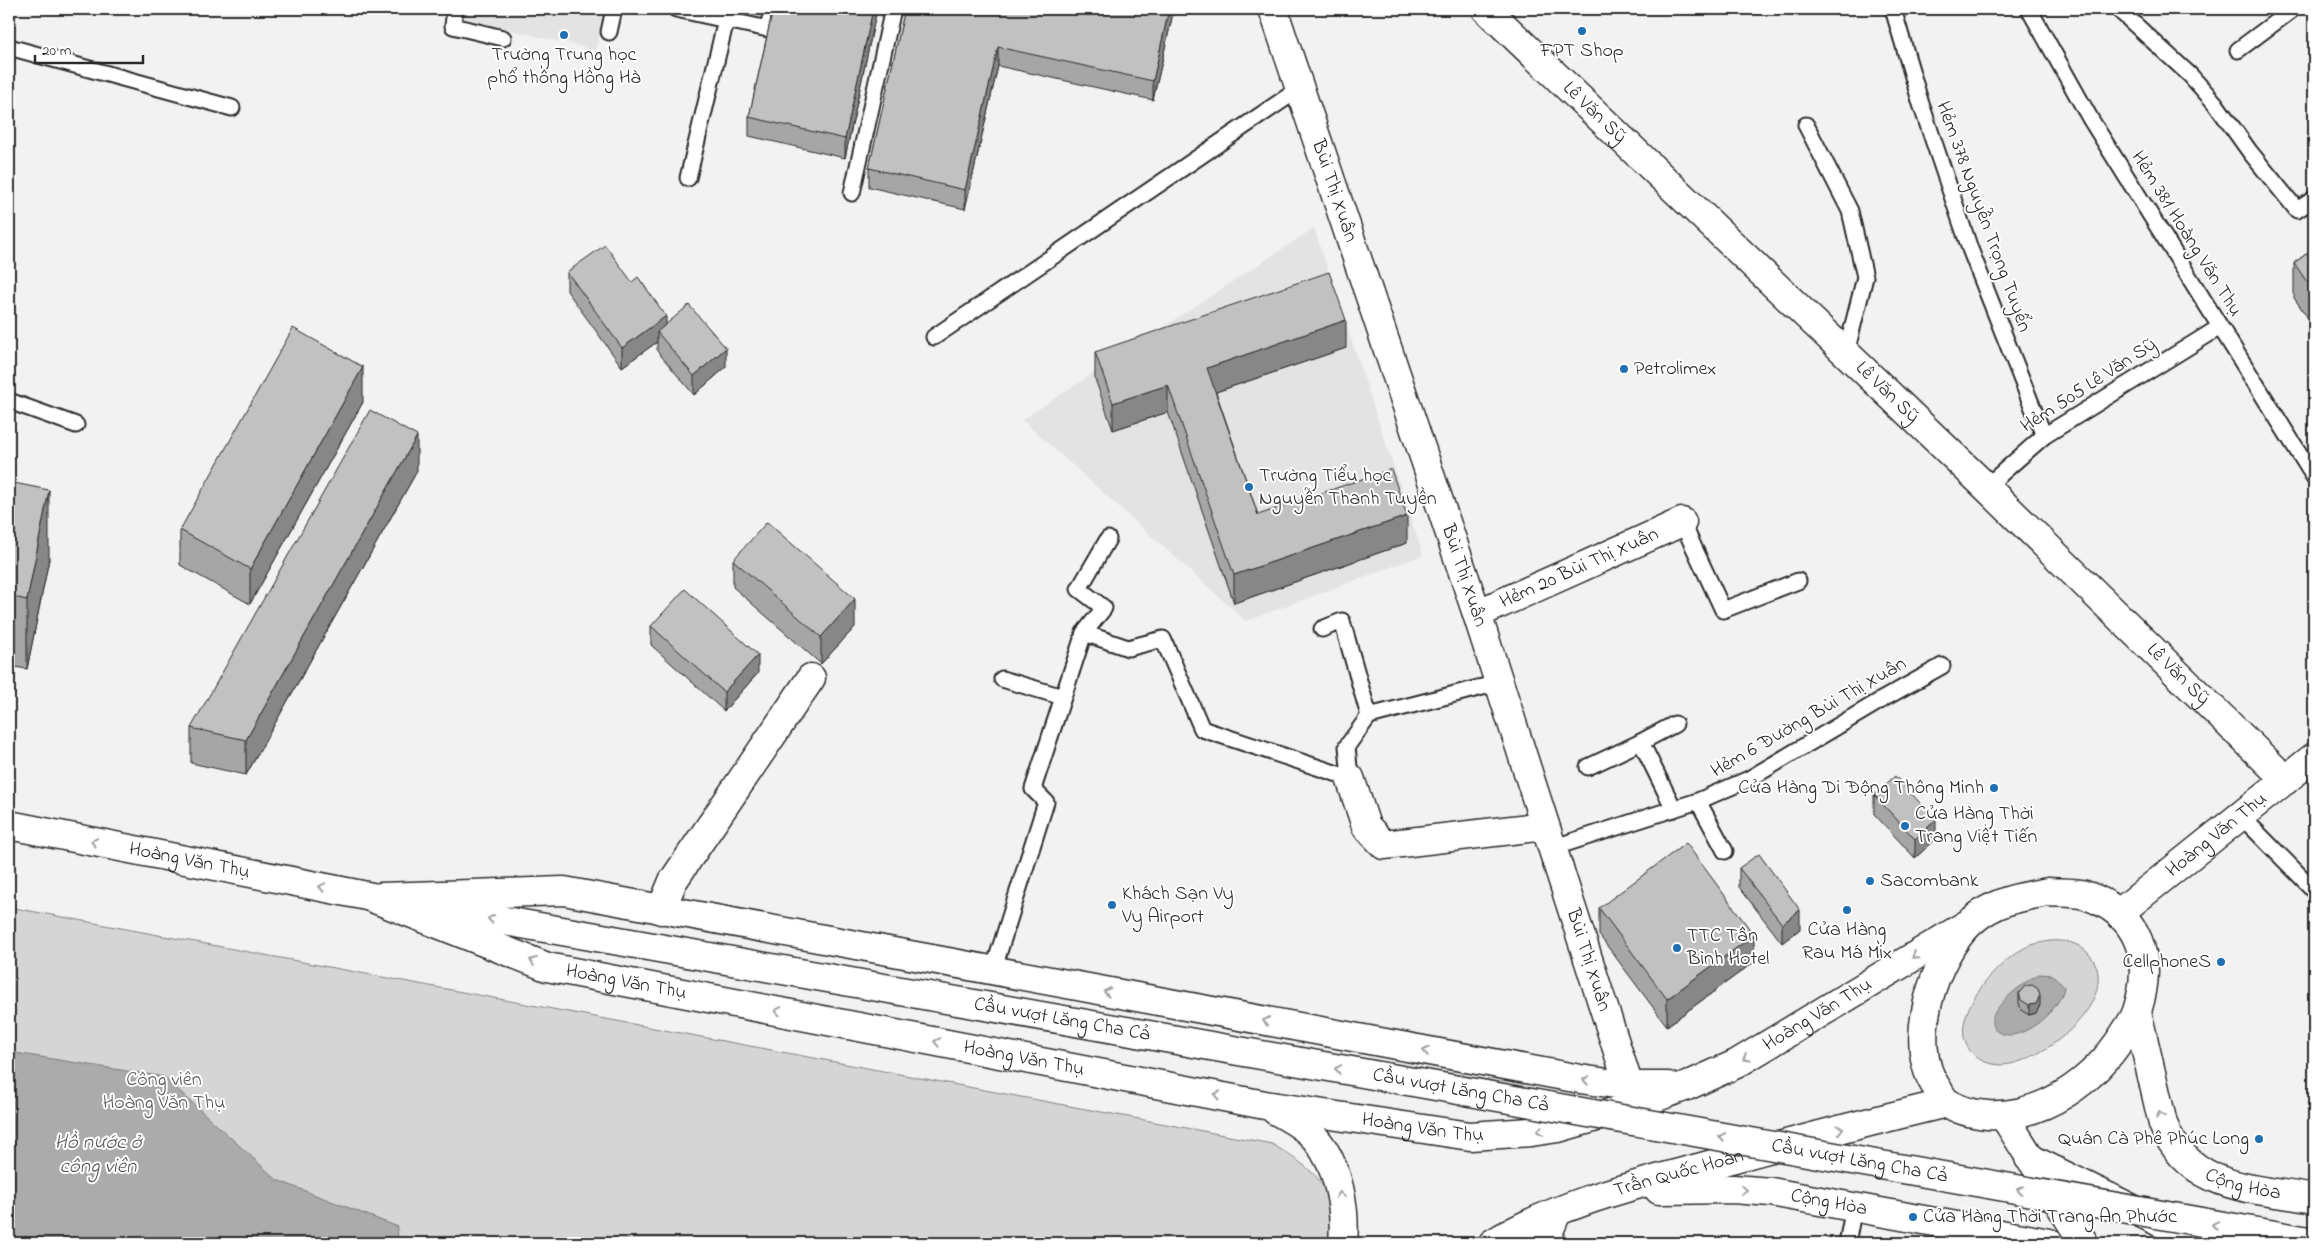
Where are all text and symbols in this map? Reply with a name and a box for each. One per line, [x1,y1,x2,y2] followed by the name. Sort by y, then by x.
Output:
[1576,25,1588,37] marker: FPT Shop
[558,29,570,41] marker: Trường Trung học phổ thông Hồng Hà
[35,32,142,64] scale bar
[1539,37,1624,66] place label: FPT Shop
[42,40,72,62] text: 20 m
[487,41,641,94] place label: Trường Trung học phổ thông Hồng Hà
[1556,75,1633,151] street label: Lê Văn Sỹ
[1927,98,2038,337] street label: Hẻm 378 Nguyễn Trọng Tuyển
[1303,135,1365,246] street label: Bùi Thị Xuân
[2122,145,2249,323] street label: Hẻm 381 Hoàng Văn Thụ
[2015,331,2163,441] street label: Hẻm 505 Lê Văn Sỹ
[1848,354,1926,431] street label: Lê Văn Sỹ
[1634,355,1717,384] place label: Petrolimex
[1618,363,1630,375] marker: Petrolimex
[1259,462,1437,515] place label: Trường Tiểu học Nguyễn Thanh Tuyền
[1243,481,1255,493] marker: Trường Tiểu học Nguyễn Thanh Tuyền
[1433,520,1495,631] street label: Bùi Thị Xuân
[1495,520,1663,616] street label: Hẻm 20 Bùi Thị Xuân
[2139,636,2217,713] street label: Lê Văn Sỹ
[1706,650,1913,787] street label: Hẻm 6 Đường Bùi Thị Xuân
[1738,774,1984,804] place label: Cửa Hàng Di Động Thông Minh
[1988,782,2000,794] marker: Cửa Hàng Di Động Thông Minh
[2160,785,2274,885] street label: Hoàng Văn Thụ
[1915,800,2037,853] place label: Cửa Hàng Thời Trang Việt Tiến
[1899,820,1911,832] marker: Cửa Hàng Thời Trang Việt Tiến
[126,835,253,887] street label: Hoàng Văn Thụ
[90,837,99,848] one-way arrow
[1880,867,1979,896] place label: Sacombank
[1864,875,1876,887] marker: Sacombank
[1121,880,1234,932] place label: Khách Sạn Vy Vy Airport
[318,883,327,893] one-way arrow
[1106,899,1118,911] marker: Khách Sạn Vy Vy Airport
[1558,904,1619,1015] street label: Bùi Thị Xuân
[1841,904,1853,916] marker: Cửa Hàng Rau Má Mix
[487,914,496,924] one-way arrow
[1802,916,1892,968] place label: Cửa Hàng Rau Má Mix
[1686,922,1769,974] place label: TTC Tân Bình Hotel
[1671,942,1683,954] marker: TTC Tân Bình Hotel
[2123,948,2211,977] place label: CellphoneS
[1911,950,1920,960] one-way arrow
[563,956,689,1008] street label: Hoàng Văn Thụ
[2215,956,2227,968] marker: CellphoneS
[529,957,538,967] one-way arrow
[1758,971,1878,1059] street label: Hoàng Văn Thụ
[1102,987,1111,997] one-way arrow
[972,990,1152,1049] street label: Cầu vượt Lăng Cha Cả
[773,1006,782,1017] one-way arrow
[1262,1017,1271,1027] one-way arrow
[961,1033,1087,1084] street label: Hoàng Văn Thụ
[933,1037,942,1047] one-way arrow
[1422,1046,1431,1056] one-way arrow
[1742,1051,1751,1061] one-way arrow
[1370,1061,1551,1120] street label: Cầu vượt Lăng Cha Cả
[1334,1065,1343,1075] one-way arrow
[103,1066,225,1119] park label: Công viên Hoàng Văn Thụ
[1582,1075,1590,1085] one-way arrow
[1213,1091,1222,1101] one-way arrow
[1360,1105,1485,1151] street label: Hoàng Văn Thụ
[2156,1112,2166,1120] one-way arrow
[1836,1124,1845,1135] one-way arrow
[1536,1125,1545,1135] one-way arrow
[2058,1125,2249,1155] place label: Quán Cà Phê Phúc Long
[54,1128,144,1183] water label: Hồ nước ở công viên
[1769,1131,1950,1191] street label: Cầu vượt Lăng Cha Cả
[1718,1133,1727,1143] one-way arrow
[2253,1133,2265,1145] marker: Quán Cà Phê Phúc Long
[1610,1142,1747,1205] street label: Trần Quốc Hoàn
[2200,1161,2283,1208] street label: Cộng Hòa
[1788,1181,1870,1224] street label: Cộng Hòa
[1740,1184,1748,1195] one-way arrow
[2016,1186,2024,1196] one-way arrow
[1335,1190,1346,1198] one-way arrow
[1923,1203,2177,1233] place label: Cửa Hàng Thời Trang An Phước
[1907,1211,1919,1223] marker: Cửa Hàng Thời Trang An Phước
[2210,1220,2219,1230] one-way arrow

